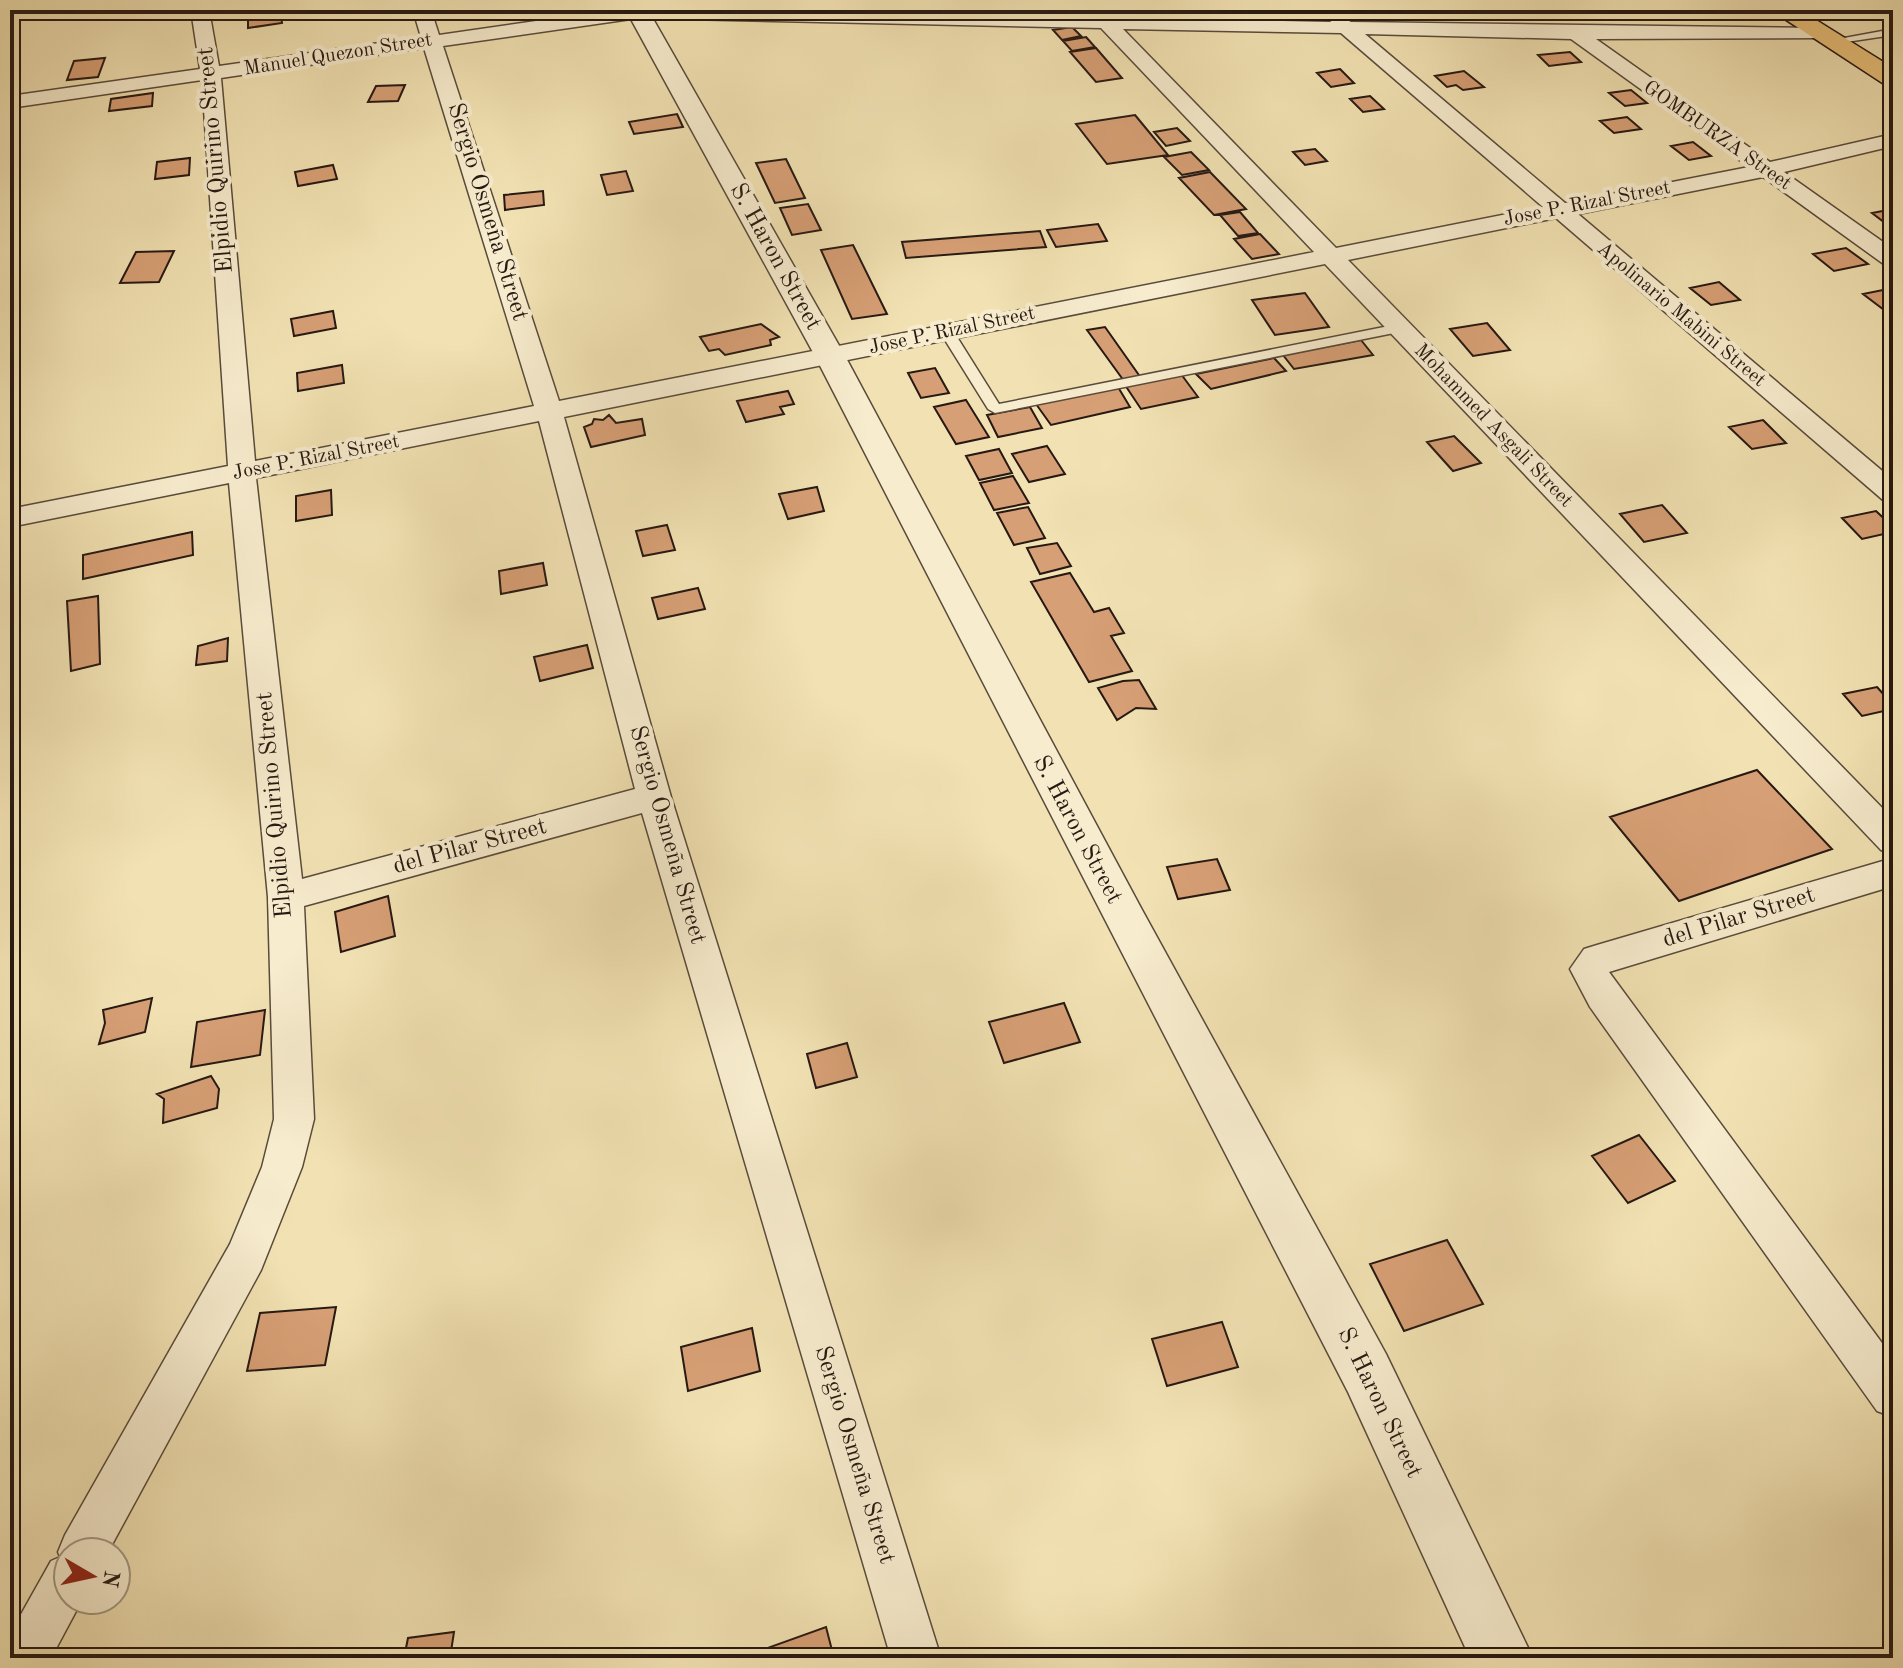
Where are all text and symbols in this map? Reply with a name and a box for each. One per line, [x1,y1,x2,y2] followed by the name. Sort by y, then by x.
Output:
[242,30,434,80] street label: Manuel Quezon Street
[194,46,238,274] street label: Elpidio Quirino Street
[1639,78,1795,194] street label: GOMBURZA Street
[442,100,532,324] street label: Sergio Osmeña Street
[1502,178,1672,230] street label: Jose P. Rizal Street
[725,179,825,335] street label: S. Haron Street
[1593,239,1769,391] street label: Apolinario Mabini Street
[867,304,1037,358] street label: Jose P. Rizal Street
[1410,340,1576,512] street label: Mohammed Asgali Street
[231,432,401,484] street label: Jose P. Rizal Street
[253,691,297,919] street label: Elpidio Quirino Street
[624,723,710,947] street label: Sergio Osmeña Street
[1028,752,1126,908] street label: S. Haron Street
[391,815,549,879] street label: del Pilar Street
[1660,883,1818,953] street label: del Pilar Street
[1332,1324,1426,1482] street label: S. Haron Street
[809,1343,899,1567] street label: Sergio Osmeña Street
[52,1536,132,1616] north arrow
[98,1569,122,1589] text: N

